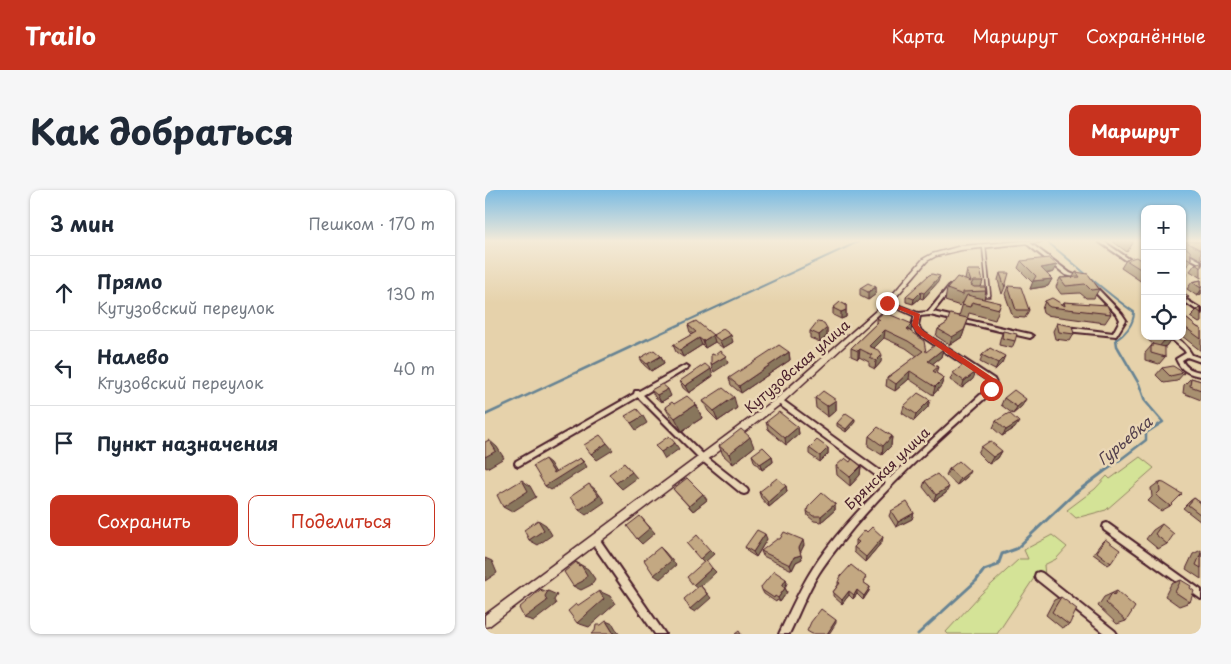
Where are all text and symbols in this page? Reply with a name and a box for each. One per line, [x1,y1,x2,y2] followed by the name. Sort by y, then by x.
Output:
[25,17,96,53] text: Trailo
[892,22,944,49] text: Карта
[972,22,1058,49] text: Маршрут
[1086,22,1206,49] text: Сохранённые
[30,104,294,157] text: Как добраться
[1069,105,1201,156] button: Маршрут
[1141,205,1186,340] map controls
[1141,205,1186,250] button: +
[50,207,114,239] text: 3 мин
[308,211,435,235] text: Пешком · 170 m
[1141,250,1186,295] button: −
[97,267,162,295] text: Прямо
[50,279,78,307] icon: ahead
[387,281,435,305] text: 130 m
[876,292,899,315] route end
[97,295,274,319] text: Кутузовский переулок
[1141,295,1186,340] button: locate
[740,314,854,418] street label: Кутузовская улица
[97,342,169,370] text: Налево
[50,354,78,382] icon: left
[393,356,435,380] text: 40 m
[97,370,263,394] text: Ктузовский переулок
[980,378,1003,401] route start
[1091,410,1157,470] water label: Гурьевка
[840,422,934,514] street label: Брянская улица
[50,429,78,457] icon: arrive
[97,429,278,457] text: Пункт назначения
[50,495,238,546] button: Сохранить
[248,495,435,546] button: Поделиться

